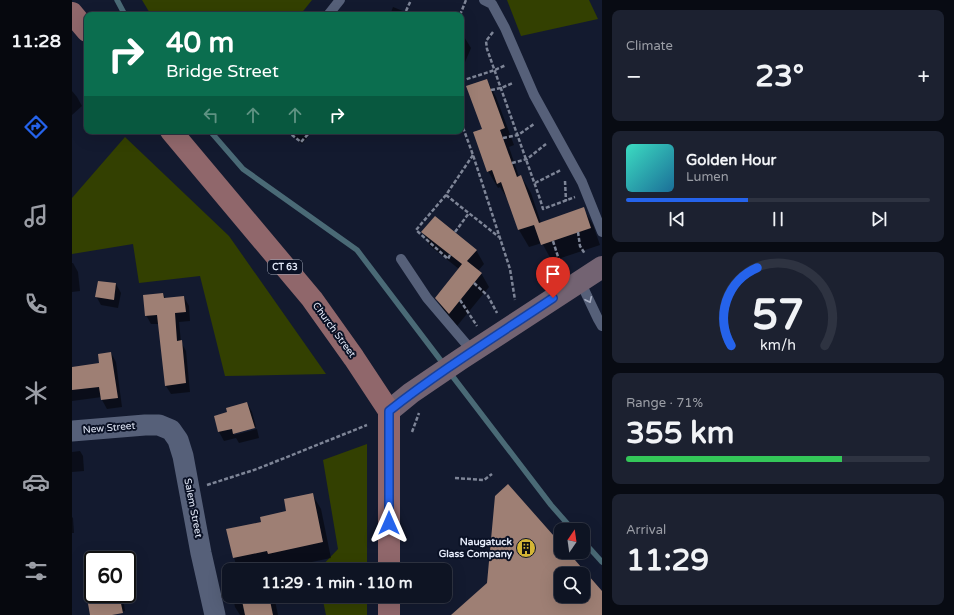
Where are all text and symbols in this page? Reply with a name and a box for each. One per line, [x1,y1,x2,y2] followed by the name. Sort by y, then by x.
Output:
[166,26,234,60] text: 40 m
[100,28,152,80] icon: right
[11,30,61,52] text: 11:28
[626,38,673,54] text: Climate
[755,58,804,95] text: 23°
[166,60,279,82] text: Bridge Street
[626,64,642,90] text: −
[918,64,930,90] text: +
[200,104,222,126] icon: left
[242,104,264,126] icon: ahead
[284,104,306,126] icon: ahead
[326,104,348,126] icon: right
[22,113,50,141] icon: directions
[686,151,776,169] text: Golden Hour
[686,169,729,185] text: Lumen
[22,202,50,230] icon: music
[666,208,688,230] icon: previous
[767,208,789,230] icon: pause
[868,208,890,230] icon: next
[536,257,570,298] pin
[268,260,302,274] road number: CT 63
[542,263,564,285] icon: arrive
[22,290,50,318] icon: phone
[752,290,804,340] text: 57
[584,295,592,303] one-way arrow
[310,300,358,360] street label: Church Street
[760,336,796,353] text: km/h
[22,379,50,407] icon: climate
[626,395,703,411] text: Range · 71%
[626,415,734,452] text: 355 km
[82,420,136,436] street label: New Street
[22,468,50,496] icon: car
[181,477,205,539] street label: Salem Street
[368,502,410,544] position arrow
[626,522,666,538] text: Arrival
[554,523,590,559] north arrow
[554,523,590,603] map controls
[439,536,513,560] place label: Naugatuck Glass Company
[515,537,537,559] building icon: Naugatuck Glass Company
[626,542,709,579] text: 11:29
[84,551,136,603] speed limit sign: 60
[22,557,50,585] icon: filters
[554,567,590,603] button: search
[262,574,412,592] text: 11:29 · 1 min · 110 m

